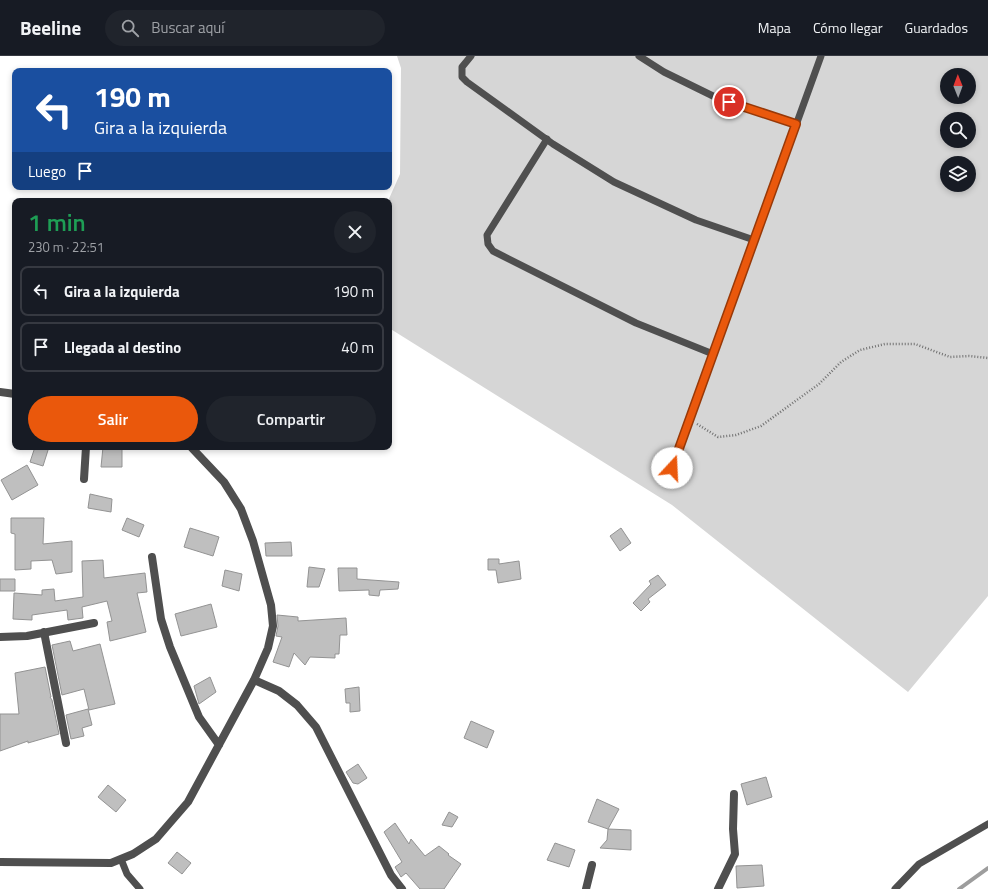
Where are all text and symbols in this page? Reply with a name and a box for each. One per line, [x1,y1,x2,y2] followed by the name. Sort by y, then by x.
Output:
[105,10,385,46] search box
[20,13,81,42] text: Beeline
[151,16,225,39] text: Buscar aquí
[119,17,141,39] icon: search
[758,17,791,38] text: Mapa
[813,17,883,38] text: Cómo llegar
[905,17,968,38] text: Guardados
[940,68,976,104] north arrow
[940,68,976,192] map controls
[94,75,171,118] text: 190 m
[28,84,80,136] icon: left
[712,85,746,119] pin
[718,91,740,113] icon: arrive
[940,112,976,148] button: search
[94,114,227,141] text: Gira a la izquierda
[940,156,976,192] button: layers
[28,160,66,183] text: Luego
[74,160,96,182] icon: arrive
[28,204,86,240] text: 1 min
[334,211,376,253] button: close
[28,237,104,257] text: 230 m · 22:51
[30,280,52,302] icon: left
[64,280,180,303] text: Gira a la izquierda
[333,280,374,303] text: 190 m
[30,336,52,358] icon: arrive
[64,336,181,359] text: Llegada al destino
[341,336,374,359] text: 40 m
[28,396,198,442] button: Salir
[206,396,376,442] button: Compartir
[651,447,693,489] position arrow

